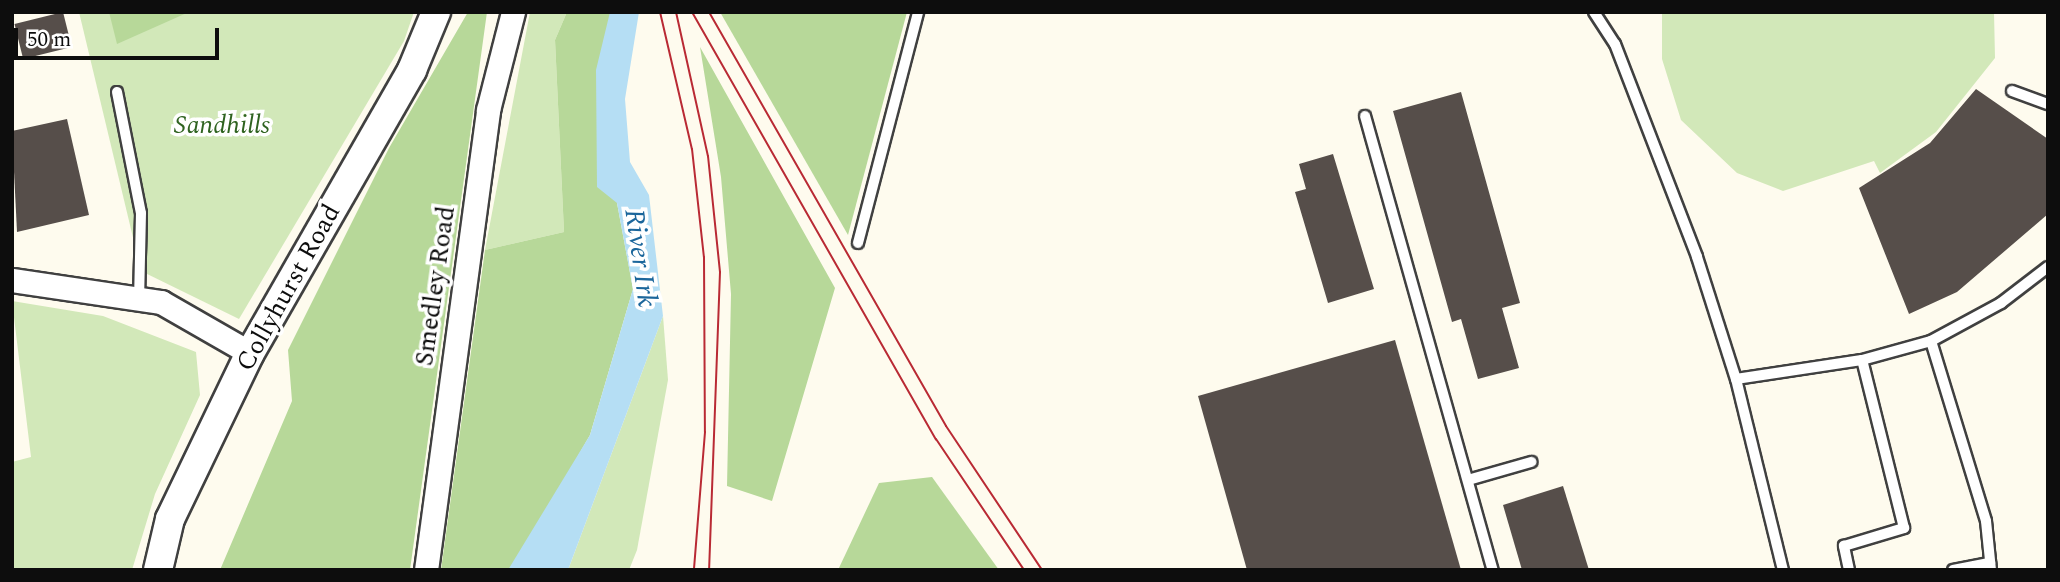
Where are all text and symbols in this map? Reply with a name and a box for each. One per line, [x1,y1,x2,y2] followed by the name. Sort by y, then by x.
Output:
[18,14,222,58] scale bar
[27,24,71,56] text: 50 m
[174,110,270,142] park label: Sandhills
[230,199,348,377] street label: Collyhurst Road
[409,204,463,368] street label: Smedley Road
[616,207,664,309] water label: River Irk

